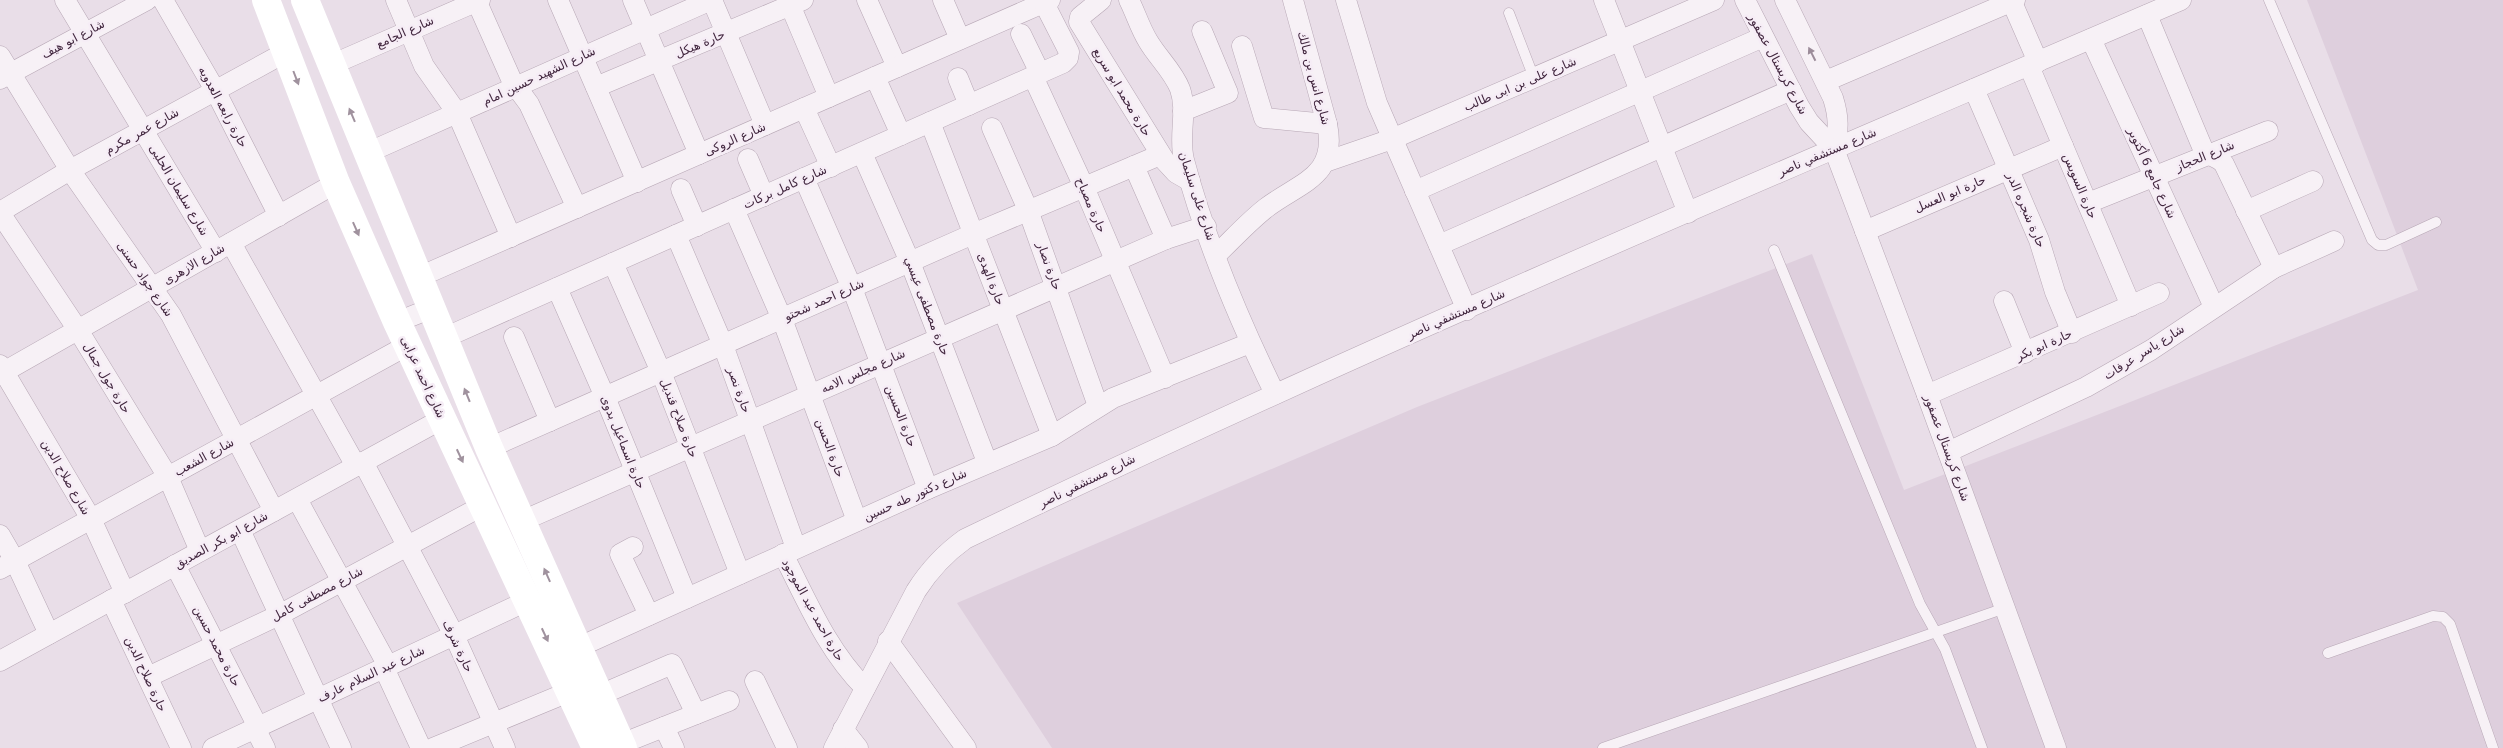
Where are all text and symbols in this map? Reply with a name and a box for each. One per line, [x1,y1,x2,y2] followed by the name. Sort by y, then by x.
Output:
[1744,10,1811,117] street label: شارع كريستال عصفور
[374,13,436,52] street label: شارع الجامع
[39,16,107,62] street label: شارع ابو هيف
[673,27,727,62] street label: حارة هيكل
[1294,30,1333,127] street label: شارع انس بن مالك
[480,44,598,109] street label: شارع الشهيد حسين امام
[1089,45,1154,140] street label: حارة محمد ابو سريع
[1808,47,1816,61] one-way arrow
[1462,54,1579,115] street label: شارع على بن ابى طالب
[195,64,250,151] street label: حارة رابعه العدويه
[292,71,300,86] one-way arrow
[103,105,182,158] street label: شارع عمر مكرم
[347,108,355,122] one-way arrow
[702,119,768,160] street label: شارع الروكى
[2124,124,2180,221] street label: شارع جامع 6 أكتوبر
[1775,125,1879,180] street label: شارع مستشفي ناصر
[2173,138,2237,175] street label: شارع الحجاز
[145,142,212,239] street label: شارع سليمان الحلبى
[1175,150,1218,242] street label: شارع على سليمان
[2059,151,2100,221] street label: حارة السويس
[741,162,829,213] street label: شارع كامل بركات
[2003,169,2048,250] street label: حارة شجره الدر
[1912,173,1988,216] street label: حارة ابو العسل
[1072,175,1109,235] street label: حارة مصباح
[353,222,361,236] one-way arrow
[113,239,176,320] street label: شارع جواد حسنى
[1033,239,1064,292] street label: حارة نصار
[161,241,228,288] street label: شارع الازهرى
[974,251,1007,308] street label: حارة الهدى
[901,254,952,358] street label: حارة مصطفى عيسي
[781,276,866,325] street label: شارع احمد شحتو
[1404,286,1508,343] street label: شارع مستشفي ناصر
[2101,322,2187,383] street label: شارع ياسر عرفات
[2013,326,2075,365] street label: حارة ابو بكر
[397,334,448,421] street label: شارع احمد عرابى
[80,340,134,416] street label: حارة جول جمال
[819,346,908,397] street label: شارع مجلس الامه
[723,364,754,415] street label: حارة نصر
[656,376,701,460] street label: حارة صلاح قنديل
[882,383,919,449] street label: حارة الحسين
[463,387,470,402] one-way arrow
[1920,392,1973,504] street label: شارع كريستال عصفور
[597,393,648,491] street label: حارة اسماعيل بدوى
[812,417,847,480] street label: حارة الحسن
[172,435,237,480] street label: شارع الشعب
[38,437,93,518] street label: شارع صلاح الدين
[456,449,464,463] one-way arrow
[1036,452,1138,512] street label: شارع مستشفي ناصر
[861,466,969,525] street label: شارع دكتور طه حسين
[172,509,271,572] street label: شارع ابو بكر الصديق
[778,556,847,664] street label: حارة احمد عبد الموجود
[269,564,366,625] street label: شارع مصطفى كامل
[542,568,550,582] one-way arrow
[190,603,243,689] street label: حارة محمد حسين
[439,618,476,675] street label: حارة شرف
[541,628,549,642] one-way arrow
[121,634,170,714] street label: حارة صلاح الدين
[315,643,427,706] street label: شارع عبد السلام عارف

